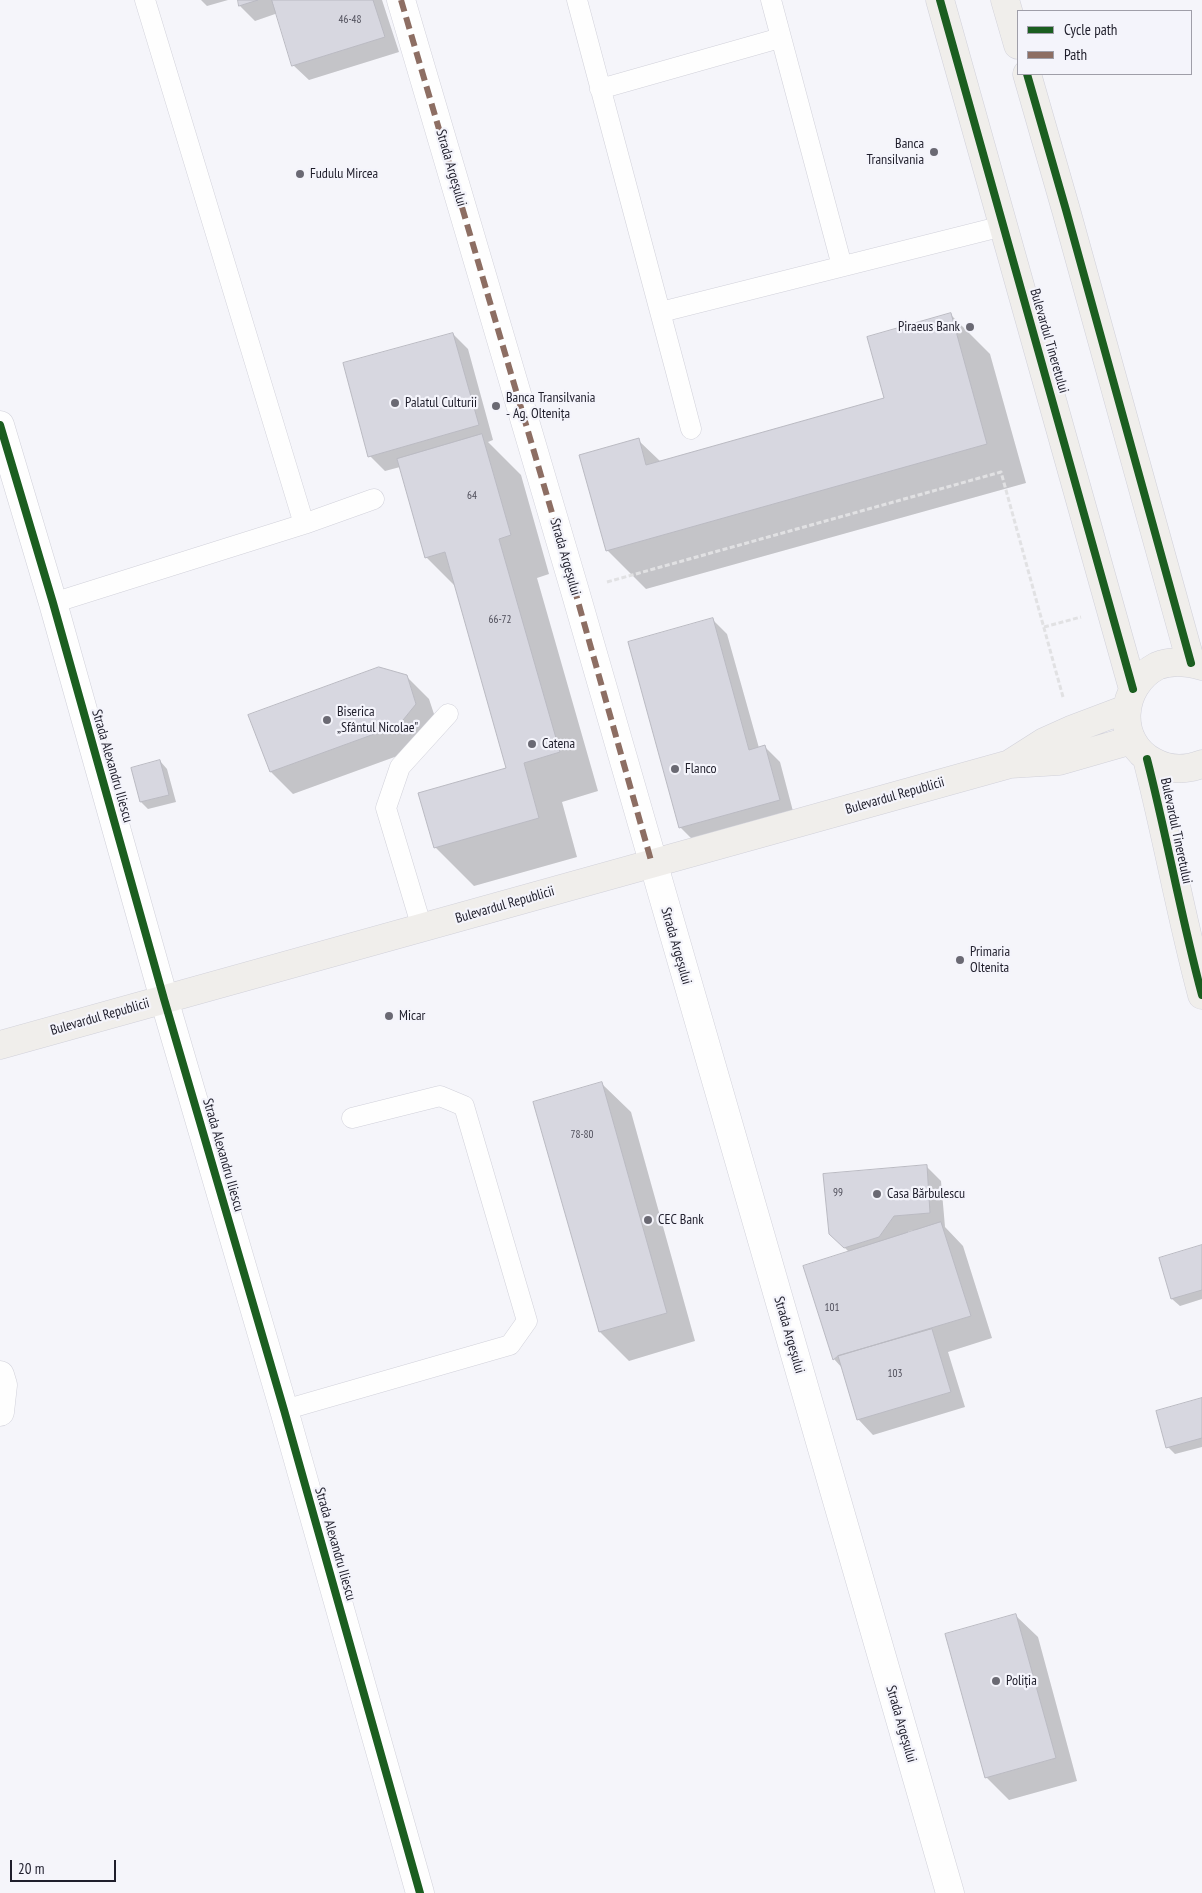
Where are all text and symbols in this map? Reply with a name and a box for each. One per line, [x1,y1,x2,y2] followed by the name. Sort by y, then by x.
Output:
[1017,10,1192,75] legend
[338,13,362,27] house number: 46-48
[1064,20,1117,39] text: Cycle path
[1064,45,1087,64] text: Path
[432,128,470,208] street label: Strada Argeșului
[867,136,924,168] place label: Banca Transilvania
[928,146,940,158] marker: Banca Transilvania
[310,166,378,182] place label: Fudulu Mircea
[294,168,306,180] marker: Fudulu Mircea
[1026,287,1072,395] street label: Bulevardul Tineretului
[898,319,960,335] place label: Piraeus Bank
[964,321,976,333] marker: Piraeus Bank
[506,390,595,422] place label: Banca Transilvania - Ag. Oltenița
[405,395,477,411] place label: Palatul Culturii
[389,397,401,409] marker: Palatul Culturii
[490,400,502,412] marker: Banca Transilvania - Ag. Oltenița
[467,489,477,503] house number: 64
[546,517,584,597] street label: Strada Argeșului
[488,613,512,627] house number: 66-72
[337,704,418,736] place label: Biserica „Sfântul Nicolae"
[88,707,136,825] street label: Strada Alexandru Iliescu
[321,714,333,726] marker: Biserica „Sfântul Nicolae"
[542,736,575,752] place label: Catena
[526,738,538,750] marker: Catena
[685,761,717,777] place label: Flanco
[669,763,681,775] marker: Flanco
[844,774,946,818] street label: Bulevardul Republicii
[1157,777,1195,885] street label: Bulevardul Tineretului
[454,883,556,927] street label: Bulevardul Republicii
[657,906,695,986] street label: Strada Argeșului
[970,944,1010,976] place label: Primaria Oltenita
[954,954,966,966] marker: Primaria Oltenita
[49,995,151,1039] street label: Bulevardul Republicii
[399,1008,425,1024] place label: Micar
[383,1010,395,1022] marker: Micar
[199,1096,247,1214] street label: Strada Alexandru Iliescu
[570,1128,594,1142] house number: 78-80
[833,1186,843,1200] house number: 99
[887,1186,965,1202] place label: Casa Bărbulescu
[871,1188,883,1200] marker: Casa Bărbulescu
[658,1212,704,1228] place label: CEC Bank
[642,1214,654,1226] marker: CEC Bank
[770,1295,808,1375] street label: Strada Argeșului
[825,1301,839,1315] house number: 101
[888,1367,902,1381] house number: 103
[311,1485,359,1603] street label: Strada Alexandru Iliescu
[1006,1673,1037,1689] place label: Poliția
[990,1675,1002,1687] marker: Poliția
[882,1684,920,1764] street label: Strada Argeșului
[12,1850,119,1882] scale bar
[18,1859,44,1878] text: 20 m

